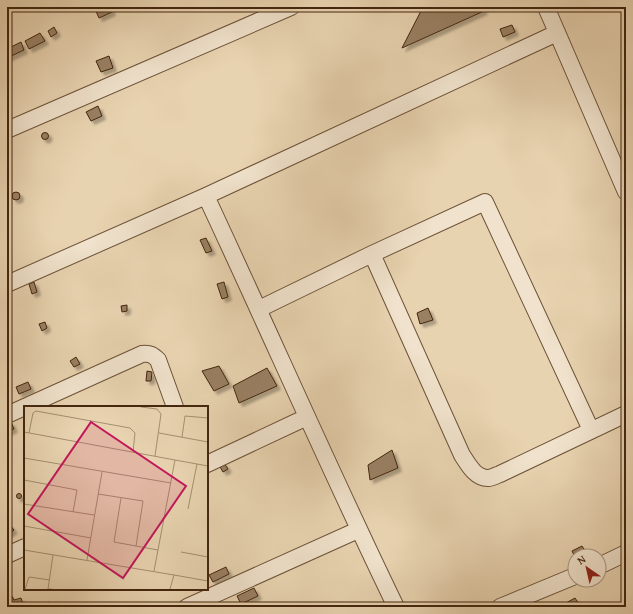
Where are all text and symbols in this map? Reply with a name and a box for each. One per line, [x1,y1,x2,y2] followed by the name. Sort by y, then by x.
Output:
[24,406,208,590] inset map
[567,548,607,588] north arrow
[574,551,589,568] text: N

